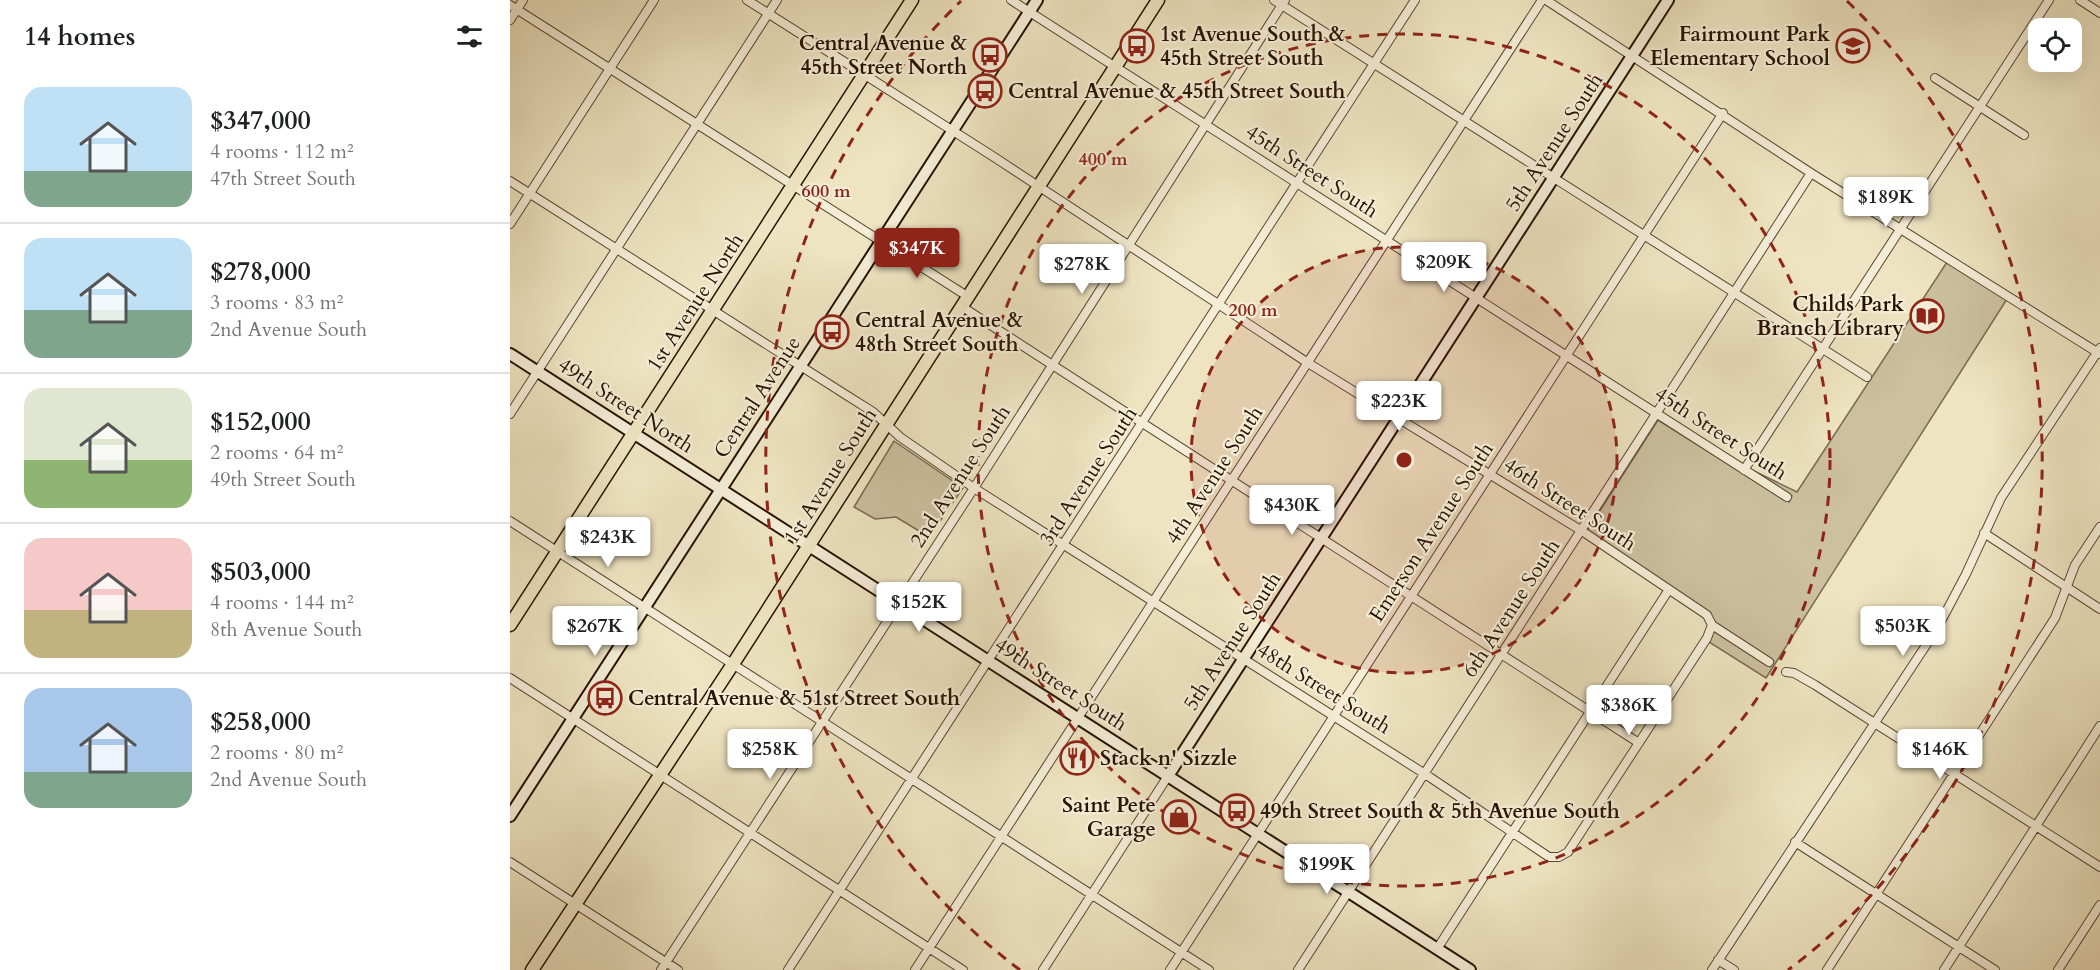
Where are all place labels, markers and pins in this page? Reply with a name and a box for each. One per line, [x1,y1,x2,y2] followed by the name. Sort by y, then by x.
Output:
[1160,20,1346,73] place label: 1st Avenue South & 45th Street South
[1650,20,1830,73] place label: Fairmount Park Elementary School
[1119,28,1155,64] bus stop icon: 1st Avenue South & 45th Street South
[1835,28,1871,64] school or university icon: Fairmount Park Elementary School
[799,29,968,82] place label: Central Avenue & 45th Street North
[972,37,1008,73] bus stop icon: Central Avenue & 45th Street North
[967,73,1003,109] bus stop icon: Central Avenue & 45th Street South
[1008,77,1345,106] place label: Central Avenue & 45th Street South
[1844,177,1928,228] pin: $189K
[875,228,959,279] pin: $347K
[1402,242,1486,293] pin: $209K
[1040,244,1124,295] pin: $278K
[1756,290,1904,343] place label: Childs Park Branch Library
[1909,298,1945,334] library icon: Childs Park Branch Library
[855,306,1024,359] place label: Central Avenue & 48th Street South
[814,314,850,350] bus stop icon: Central Avenue & 48th Street South
[1357,381,1441,432] pin: $223K
[1394,450,1414,470] centre of rings
[1250,485,1334,536] pin: $430K
[566,517,650,568] pin: $243K
[877,582,961,633] pin: $152K
[553,606,637,657] pin: $267K
[1861,606,1945,657] pin: $503K
[587,680,623,716] bus stop icon: Central Avenue & 51st Street South
[628,684,960,713] place label: Central Avenue & 51st Street South
[1587,685,1671,736] pin: $386K
[728,729,812,780] pin: $258K
[1898,729,1982,780] pin: $146K
[1059,740,1095,776] restaurant icon: Stack n' Sizzle
[1100,744,1237,773] place label: Stack n' Sizzle
[1062,791,1156,844] place label: Saint Pete Garage
[1219,793,1255,829] bus stop icon: 49th Street South & 5th Avenue South
[1260,797,1620,826] place label: 49th Street South & 5th Avenue South
[1161,799,1197,835] shop icon: Saint Pete Garage
[1285,844,1369,895] pin: $199K

